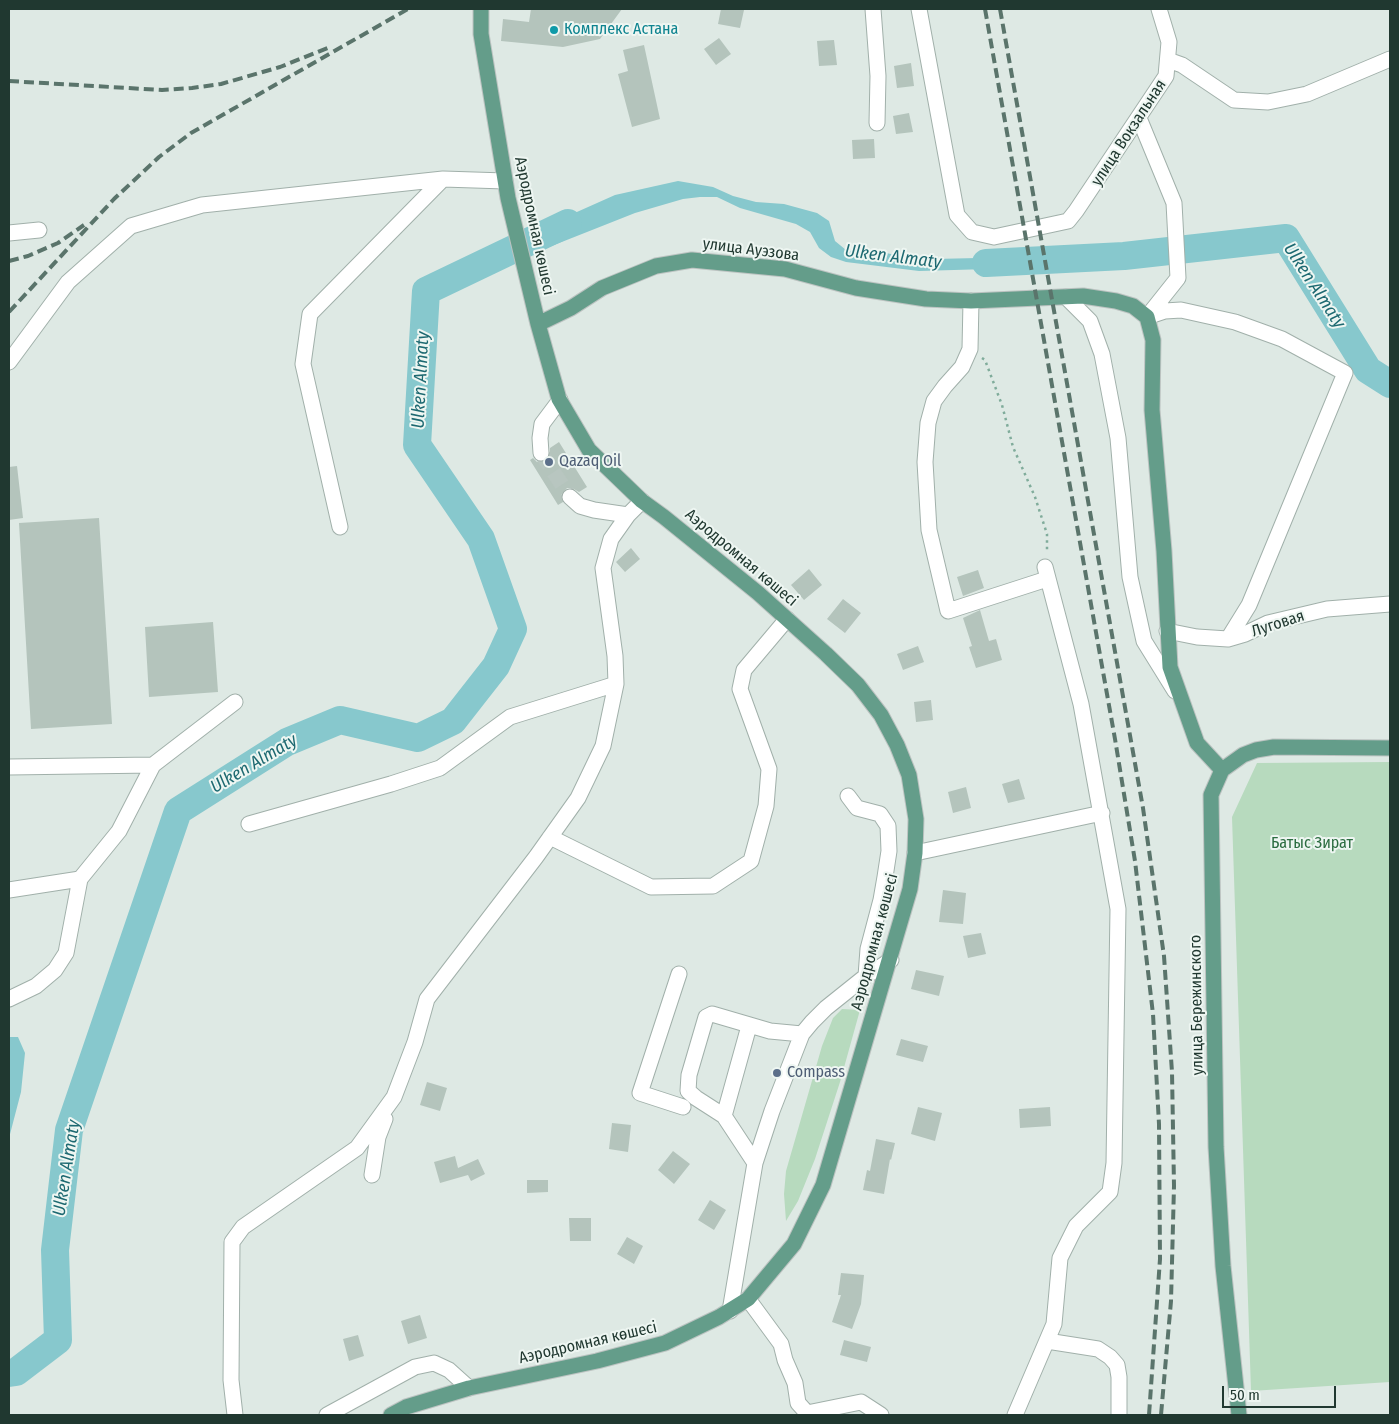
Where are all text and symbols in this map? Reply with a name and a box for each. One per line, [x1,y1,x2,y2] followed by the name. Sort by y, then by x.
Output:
[564,20,678,40] place label: Комплекс Астана
[548,24,560,36] marker: Комплекс Астана
[1087,76,1171,190] street label: улица Вокзальная
[510,155,558,297] street label: Аэродромная көшесі
[702,235,800,265] street label: улица Ауэзова
[1278,239,1350,333] water label: Ulken Almaty
[843,240,943,274] water label: Ulken Almaty
[408,331,434,429] water label: Ulken Almaty
[559,452,621,472] place label: Qazaq Oil
[543,456,555,468] marker: Qazaq Oil
[681,505,801,611] street label: Аэродромная көшесі
[1249,606,1307,642] street label: Луговая
[207,730,301,798] water label: Ulken Almaty
[1271,834,1353,854] park label: Батыс Зират
[847,871,903,1013] street label: Аэродромная көшесі
[1186,935,1208,1075] street label: улица Бережинского
[787,1063,845,1083] place label: Compass
[771,1067,783,1079] marker: Compass
[49,1118,85,1218] water label: Ulken Almaty
[517,1318,659,1368] street label: Аэродромная көшесі
[1224,1376,1338,1408] scale bar
[1230,1386,1260,1404] text: 50 m

